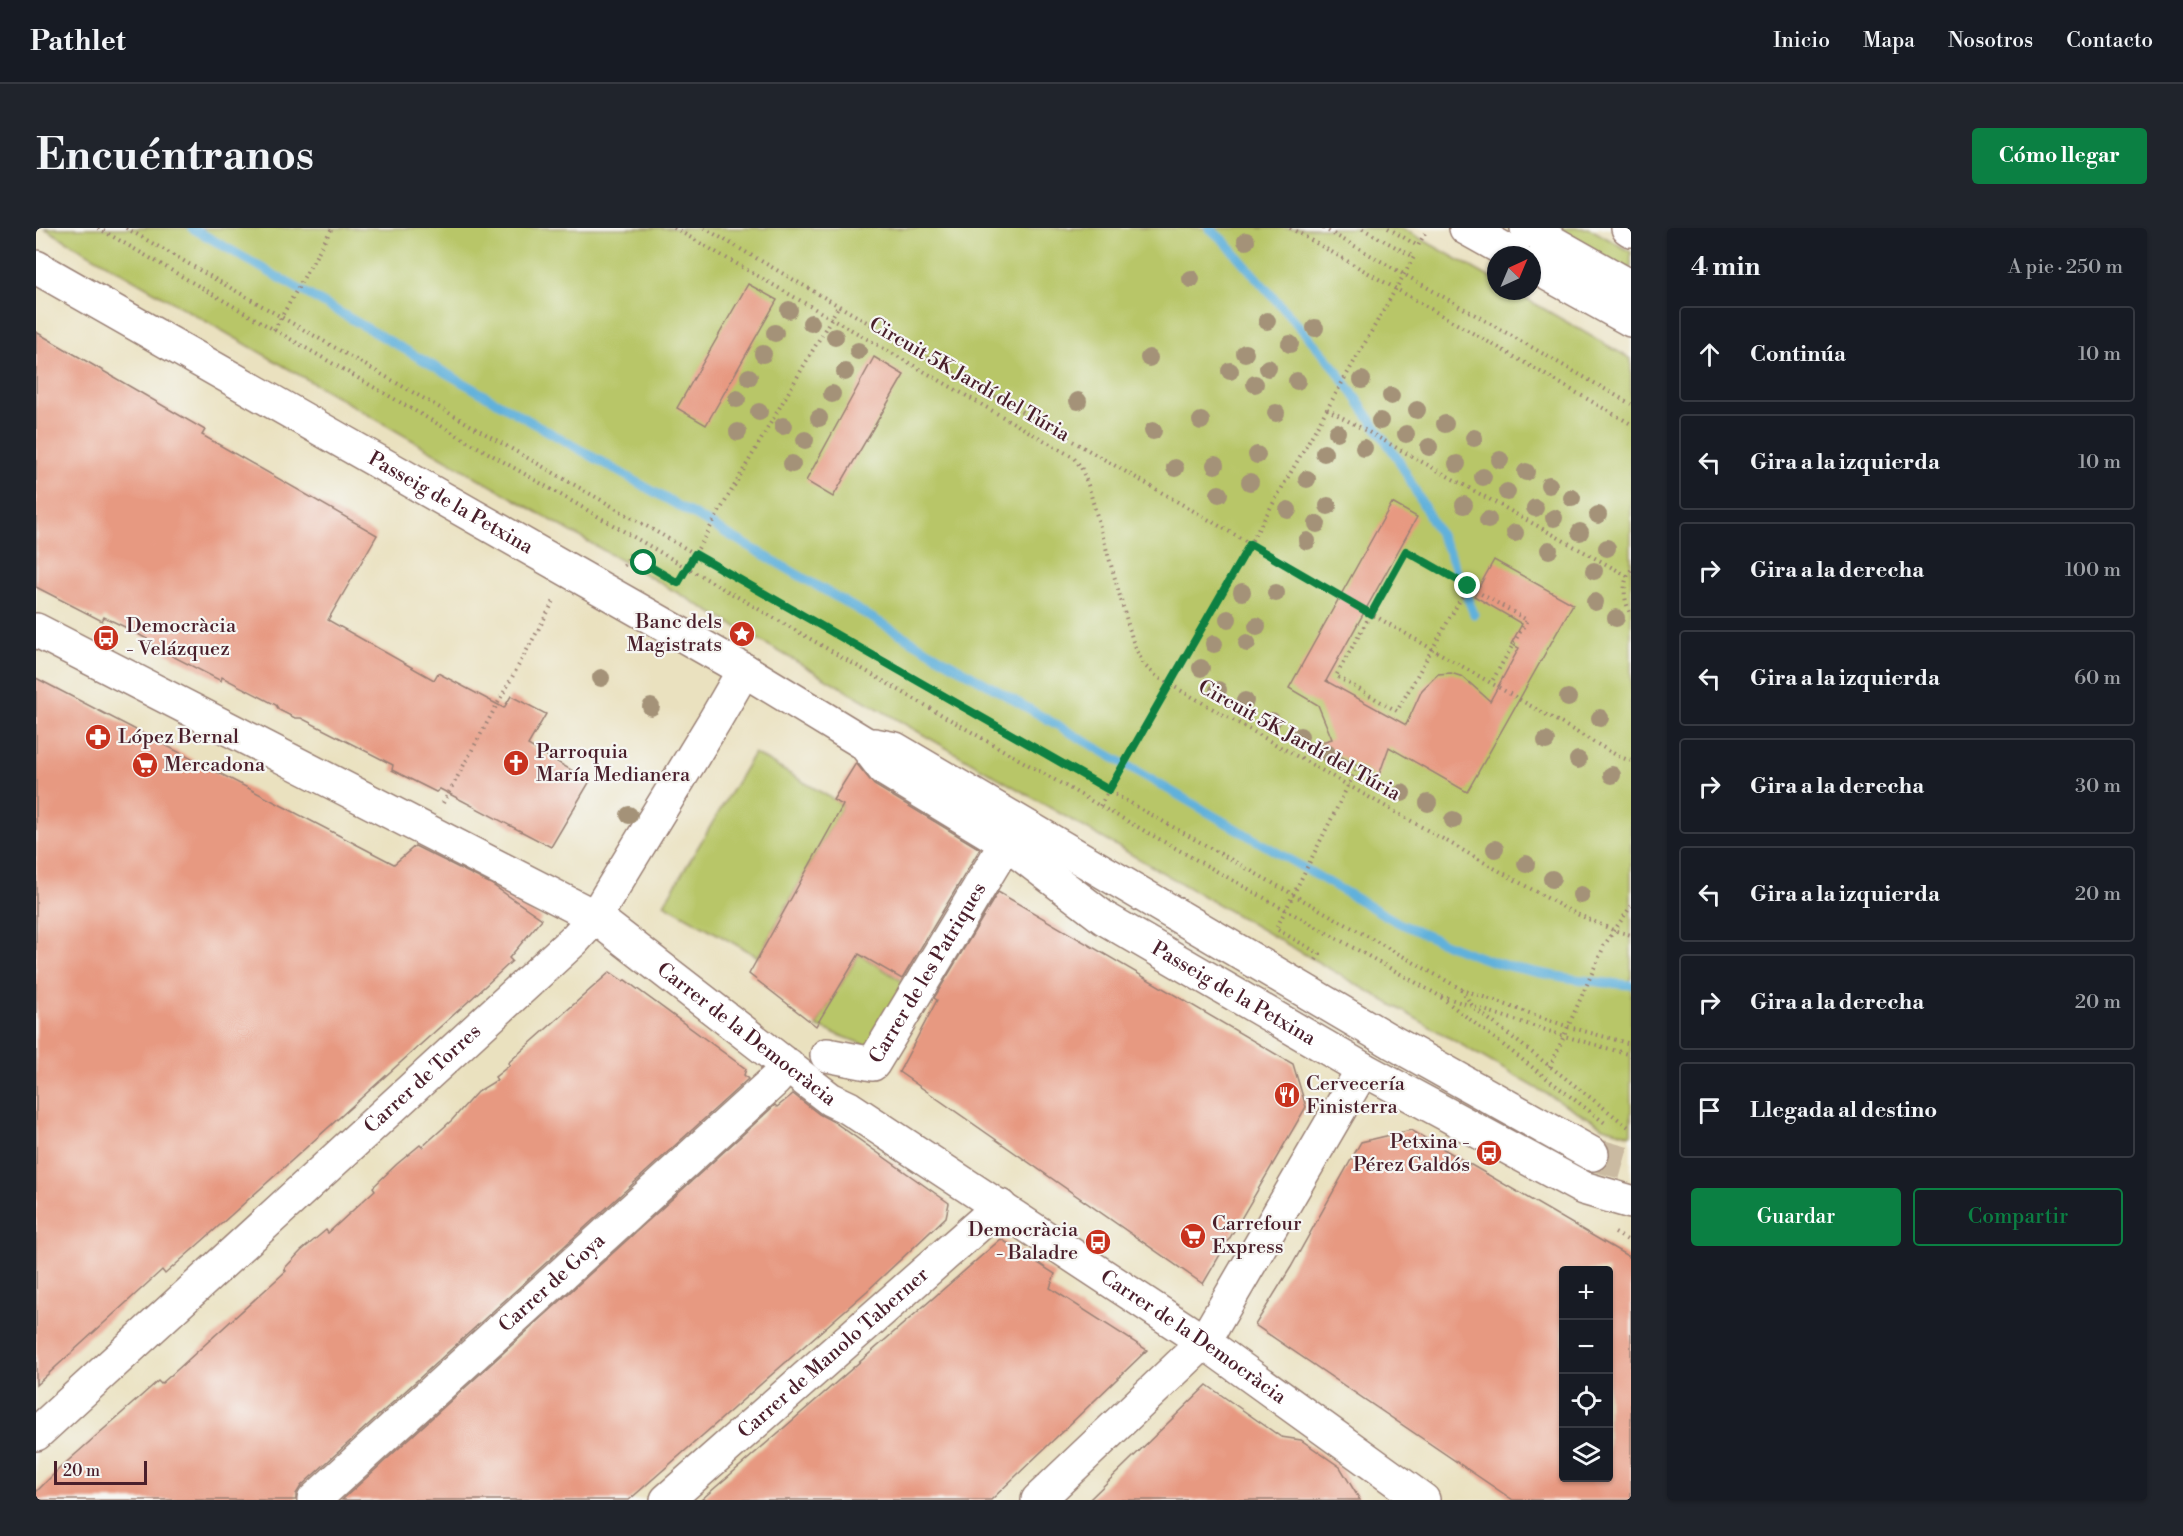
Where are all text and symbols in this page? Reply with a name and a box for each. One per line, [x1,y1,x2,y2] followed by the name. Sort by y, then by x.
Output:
[30,24,126,59] text: Pathlet
[1773,28,1830,54] text: Inicio
[1863,28,1915,54] text: Mapa
[1948,28,2033,54] text: Nosotros
[2066,28,2153,54] text: Contacto
[1972,128,2147,184] button: Cómo llegar
[36,130,314,183] text: Encuéntranos
[1487,246,1541,300] north arrow
[1691,251,1761,283] text: 4 min
[2008,255,2123,280] text: A pie · 250 m
[864,312,1075,448] street label: Circuit 5K Jardí del Túria
[1693,338,1726,371] icon: ahead
[1750,341,1846,368] text: Continúa
[2078,342,2121,367] text: 10 m
[364,446,538,560] street label: Passeig de la Petxina
[1693,446,1726,479] icon: left
[1750,449,1940,476] text: Gira a la izquierda
[2078,450,2121,475] text: 10 m
[630,549,656,575] route start
[1693,554,1726,587] icon: right
[1750,557,1924,584] text: Gira a la derecha
[2065,558,2121,583] text: 100 m
[1454,572,1480,598] route end
[627,610,722,658] place label: Banc dels Magistrats
[126,614,237,662] place label: Democràcia - Velázquez
[727,619,757,649] place icon: Banc dels Magistrats
[91,623,121,653] bus stop icon: Democràcia - Velázquez
[1693,662,1726,695] icon: left
[1750,665,1940,692] text: Gira a la izquierda
[2074,666,2121,691] text: 60 m
[1193,675,1405,808] street label: Circuit 5K Jardí del Túria
[83,722,113,752] pharmacy icon: López Bernal
[118,725,239,750] place label: López Bernal
[536,740,691,788] place label: Parroquia María Medianera
[501,748,531,778] church icon: Parroquia María Medianera
[130,750,160,780] supermarket icon: Mercadona
[164,753,266,778] place label: Mercadona
[1693,770,1726,803] icon: right
[1750,773,1924,800] text: Gira a la derecha
[2075,774,2121,799] text: 30 m
[864,878,992,1068] street label: Carrer de les Patriques
[1693,878,1726,911] icon: left
[1750,881,1940,908] text: Gira a la izquierda
[2075,882,2121,907] text: 20 m
[1147,936,1321,1052] street label: Passeig de la Petxina
[652,957,842,1112] street label: Carrer de la Democràcia
[1693,986,1726,1019] icon: right
[1750,989,1924,1016] text: Gira a la derecha
[2075,990,2121,1015] text: 20 m
[359,1019,486,1139] street label: Carrer de Torres
[1306,1072,1406,1120] place label: Cervecería Finisterra
[1272,1080,1302,1110] restaurant icon: Cervecería Finisterra
[1693,1094,1726,1127] icon: arrive
[1750,1097,1937,1124] text: Llegada al destino
[1353,1130,1470,1178] place label: Petxina - Pérez Galdós
[1474,1138,1504,1168] bus stop icon: Petxina - Pérez Galdós
[1691,1188,1901,1246] button: Guardar
[1913,1188,2123,1246] button: Compartir
[1212,1212,1302,1260] place label: Carrefour Express
[968,1218,1079,1266] place label: Democràcia - Baladre
[1178,1221,1208,1251] supermarket icon: Carrefour Express
[1083,1227,1113,1257] bus stop icon: Democràcia - Baladre
[494,1228,611,1338] street label: Carrer de Goya
[733,1262,934,1444] street label: Carrer de Manolo Taberner
[1095,1264,1292,1410] street label: Carrer de la Democràcia
[1559,1266,1613,1482] map controls
[1559,1266,1613,1320] button: +
[1559,1320,1613,1374] button: −
[1559,1374,1613,1428] button: locate
[1559,1428,1613,1482] button: layers
[54,1458,147,1486] scale bar
[63,1461,100,1481] text: 20 m

